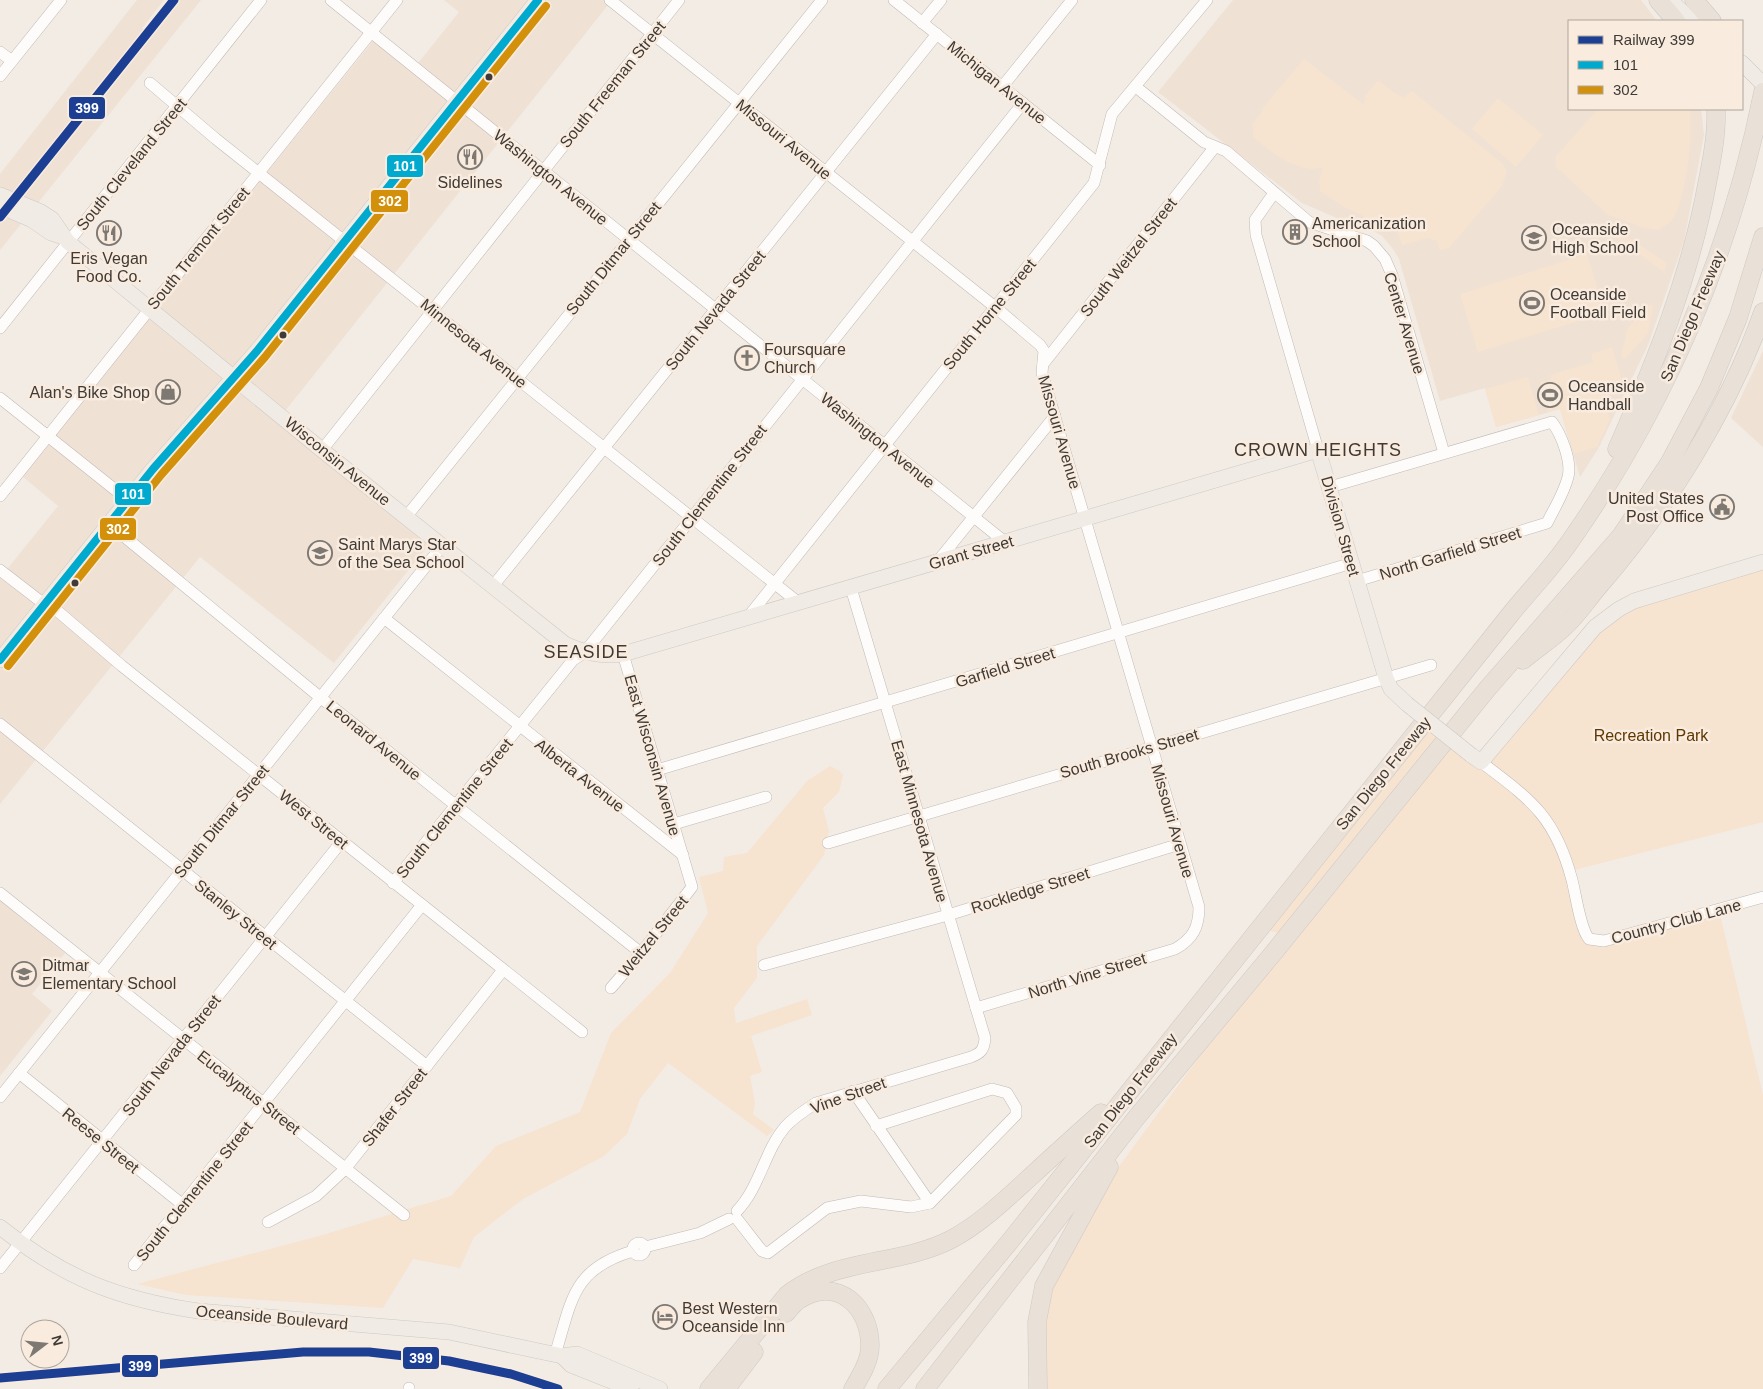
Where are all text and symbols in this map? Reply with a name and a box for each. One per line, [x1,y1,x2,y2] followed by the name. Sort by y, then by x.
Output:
[556,17,669,151] street label: South Freeman Street
[1568,20,1743,110] legend
[1613,31,1695,48] text: Railway 399
[944,38,1049,127] street label: Michigan Avenue
[1613,56,1638,73] text: 101
[484,72,494,82] unlabelled marker
[1613,81,1638,98] text: 302
[73,95,190,234] street label: South Cleveland Street
[68,96,106,120] line badge: 399
[733,96,835,183] street label: Missouri Avenue
[75,100,99,116] text: 399
[490,126,611,229] street label: Washington Avenue
[457,144,483,170] restaurant icon: Sidelines
[386,154,424,178] line badge: 101
[393,158,417,174] text: 101
[438,174,502,191] place label: Sidelines
[144,183,253,313] street label: South Tremont Street
[370,189,409,213] line badge: 302
[378,193,402,209] text: 302
[1077,194,1180,320] street label: South Weitzel Street
[563,198,665,318] street label: South Ditmar Street
[1312,215,1426,250] place label: Americanization School
[1282,219,1308,245] building icon: Americanization School
[96,220,122,246] restaurant icon: Eris Vegan Food Co.
[1552,221,1638,256] place label: Oceanside High School
[1521,225,1547,251] school or university icon: Oceanside High School
[662,247,769,373] street label: South Nevada Street
[1657,248,1728,384] street label: San Diego Freeway
[70,250,148,285] place label: Eris Vegan Food Co.
[940,255,1039,373] street label: South Horne Street
[1381,270,1428,376] street label: Center Avenue
[1550,286,1646,321] place label: Oceanside Football Field
[1519,290,1545,316] sports icon: Oceanside Football Field
[417,295,530,391] street label: Minnesota Avenue
[278,330,288,340] unlabelled marker
[764,341,846,376] place label: Foursquare Church
[734,345,760,371] church icon: Foursquare Church
[1035,374,1084,491] street label: Missouri Avenue
[1568,378,1645,413] place label: Oceanside Handball
[155,379,181,405] shop icon: Alan's Bike Shop
[1537,382,1563,408] sports icon: Oceanside Handball
[30,384,150,401] place label: Alan's Bike Shop
[817,389,938,492] street label: Washington Avenue
[282,414,394,509] street label: Wisconsin Avenue
[649,421,770,569] street label: South Clementine Street
[1234,440,1402,460] district label: CROWN HEIGHTS
[1318,474,1363,579] street label: Division Street
[114,482,152,506] line badge: 101
[121,486,145,502] text: 101
[1608,490,1704,525] place label: United States Post Office
[1709,494,1735,520] public building icon: United States Post Office
[99,517,137,541] line badge: 302
[106,521,130,537] text: 302
[1377,524,1523,583] street label: North Garfield Street
[927,532,1016,573] street label: Grant Street
[338,536,464,571] place label: Saint Marys Star of the Sea School
[307,540,333,566] school or university icon: Saint Marys Star of the Sea School
[70,578,80,588] unlabelled marker
[543,642,629,662] district label: SEASIDE
[953,644,1057,691] street label: Garfield Street
[621,673,684,838] street label: East Wisconsin Avenue
[323,697,424,784] street label: Leonard Avenue
[1333,713,1434,833] street label: San Diego Freeway
[1058,725,1201,781] street label: South Brooks Street
[1594,727,1709,744] park label: Recreation Park
[393,735,516,881] street label: South Clementine Street
[532,735,628,815] street label: Alberta Avenue
[888,738,951,904] street label: East Minnesota Avenue
[171,761,273,881] street label: South Ditmar Street
[1148,763,1197,880] street label: Missouri Avenue
[276,787,352,853] street label: West Street
[969,864,1092,917] street label: Rockledge Street
[191,876,281,953] street label: Stanley Street
[616,892,692,980] street label: Weitzel Street
[1609,896,1743,947] street label: Country Club Lane
[1026,949,1149,1002] street label: North Vine Street
[42,957,176,992] place label: Ditmar Elementary School
[11,961,37,987] school or university icon: Ditmar Elementary School
[119,991,224,1119] street label: South Nevada Street
[1080,1030,1180,1151] street label: San Diego Freeway
[194,1047,304,1138] street label: Eucalyptus Street
[359,1064,430,1150] street label: Shafer Street
[808,1074,889,1117] street label: Vine Street
[59,1104,143,1177] street label: Reese Street
[133,1118,256,1264] street label: South Clementine Street
[682,1300,785,1335] place label: Best Western Oceanside Inn
[195,1302,349,1333] street label: Oceanside Boulevard
[652,1304,678,1330] hotel icon: Best Western Oceanside Inn
[20,1319,70,1369] north arrow
[48,1333,67,1347] text: N
[402,1346,440,1370] line badge: 399
[409,1350,433,1366] text: 399
[121,1354,159,1378] line badge: 399
[128,1358,152,1374] text: 399

